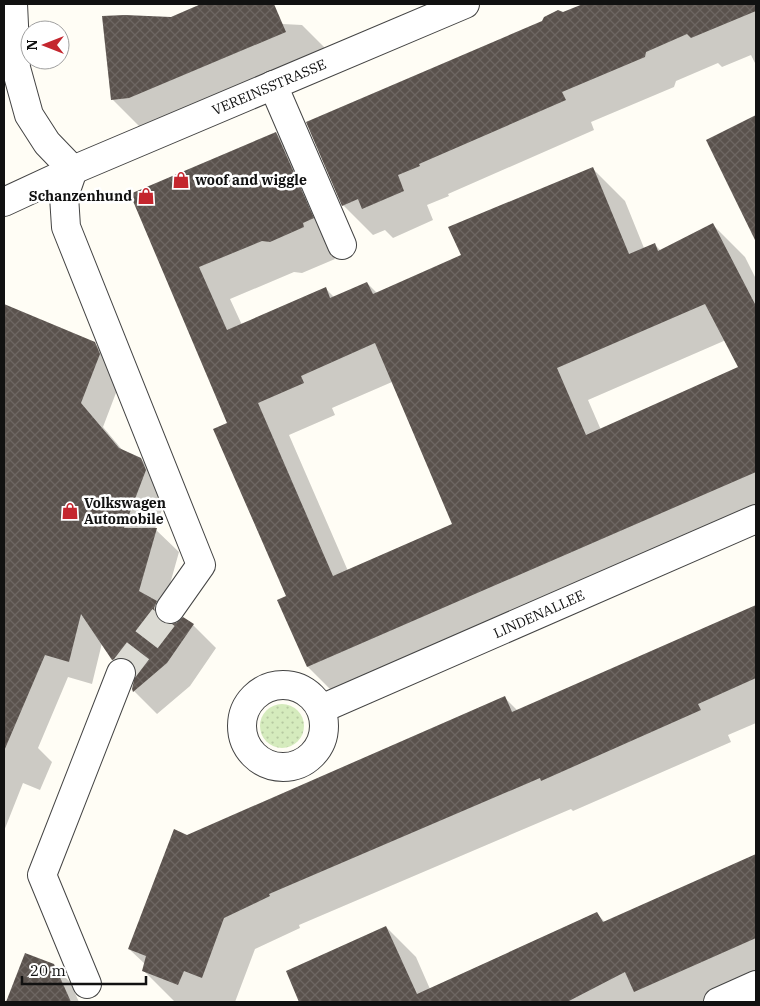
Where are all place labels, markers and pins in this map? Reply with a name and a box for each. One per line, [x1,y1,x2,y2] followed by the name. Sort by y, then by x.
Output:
[171,170,191,190] shop icon: woof and wiggle
[195,171,307,189] place label: woof and wiggle
[136,186,156,206] shop icon: Schanzenhund
[29,187,132,205] place label: Schanzenhund
[84,494,166,528] place label: Volkswagen Automobile
[60,501,80,521] shop icon: Volkswagen Automobile

